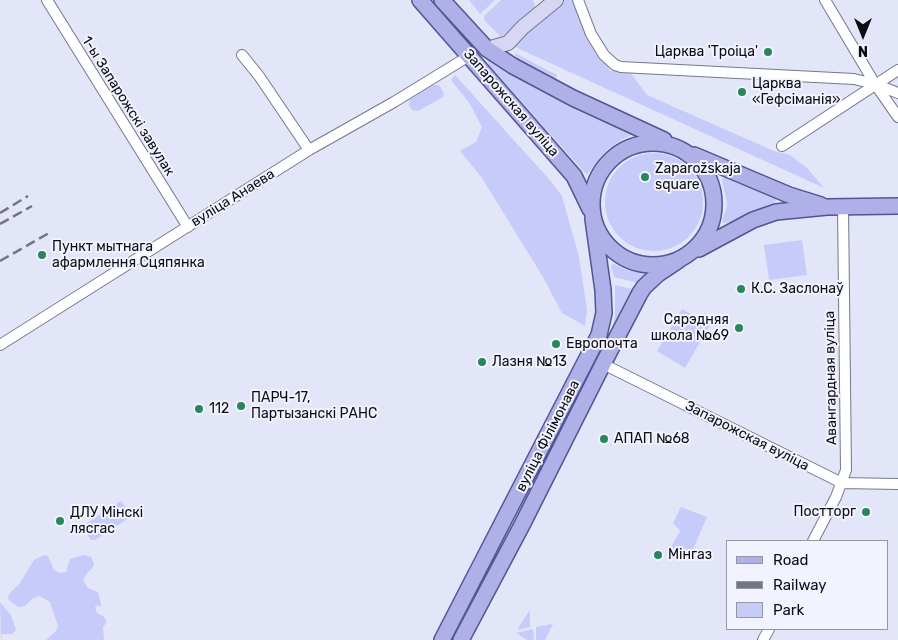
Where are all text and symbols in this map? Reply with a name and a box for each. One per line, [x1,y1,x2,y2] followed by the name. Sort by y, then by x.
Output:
[838,10,888,60] north arrow
[78,33,178,179] street label: 1-ы Запарожскі завулак
[858,42,868,59] text: N
[655,44,758,60] place label: Царква 'Троіца'
[460,46,562,160] street label: Запарожская вуліца
[762,46,774,58] marker: Царква 'Троіца'
[752,76,840,108] place label: Царква «Гефсіманія»
[736,86,748,98] marker: Царква «Гефсіманія»
[655,161,741,193] place label: Zaparožskaja square
[188,166,278,230] street label: вуліца Анаева
[639,171,651,183] marker: Zaparožskaja square
[52,239,205,272] place label: Пункт мытнага афармлення Сцяпянка
[36,249,48,261] marker: Пункт мытнага афармлення Сцяпянка
[751,281,844,297] place label: К.С. Заслонаў
[735,283,747,295] marker: К.С. Заслонаў
[821,311,841,445] street label: Авангардная вуліца
[651,312,729,344] place label: Сярэдняя школа №69
[733,322,745,334] marker: Сярэдняя школа №69
[566,336,638,352] place label: Европочта
[550,338,562,350] marker: Европочта
[492,354,567,370] place label: Лазня №13
[476,356,488,368] marker: Лазня №13
[513,378,583,494] street label: вуліца Філімонава
[251,390,377,422] place label: ПАРЧ-17, Партызанскі РАНС
[682,397,812,475] street label: Запарожская вуліца
[235,400,247,412] marker: ПАРЧ-17, Партызанскі РАНС
[209,401,229,417] place label: 112
[193,403,205,415] marker: 112
[614,431,690,447] place label: АПАП №68
[598,433,610,445] marker: АПАП №68
[794,504,856,520] place label: Постторг
[70,505,143,538] place label: ДЛУ Мінскі лясгас
[860,506,872,518] marker: Постторг
[54,515,66,527] marker: ДЛУ Мінскі лясгас
[726,540,888,630] legend
[668,547,712,563] place label: Мінгаз
[652,549,664,561] marker: Мінгаз
[773,551,809,569] text: Road
[773,576,827,594] text: Railway
[773,601,804,619] text: Park

